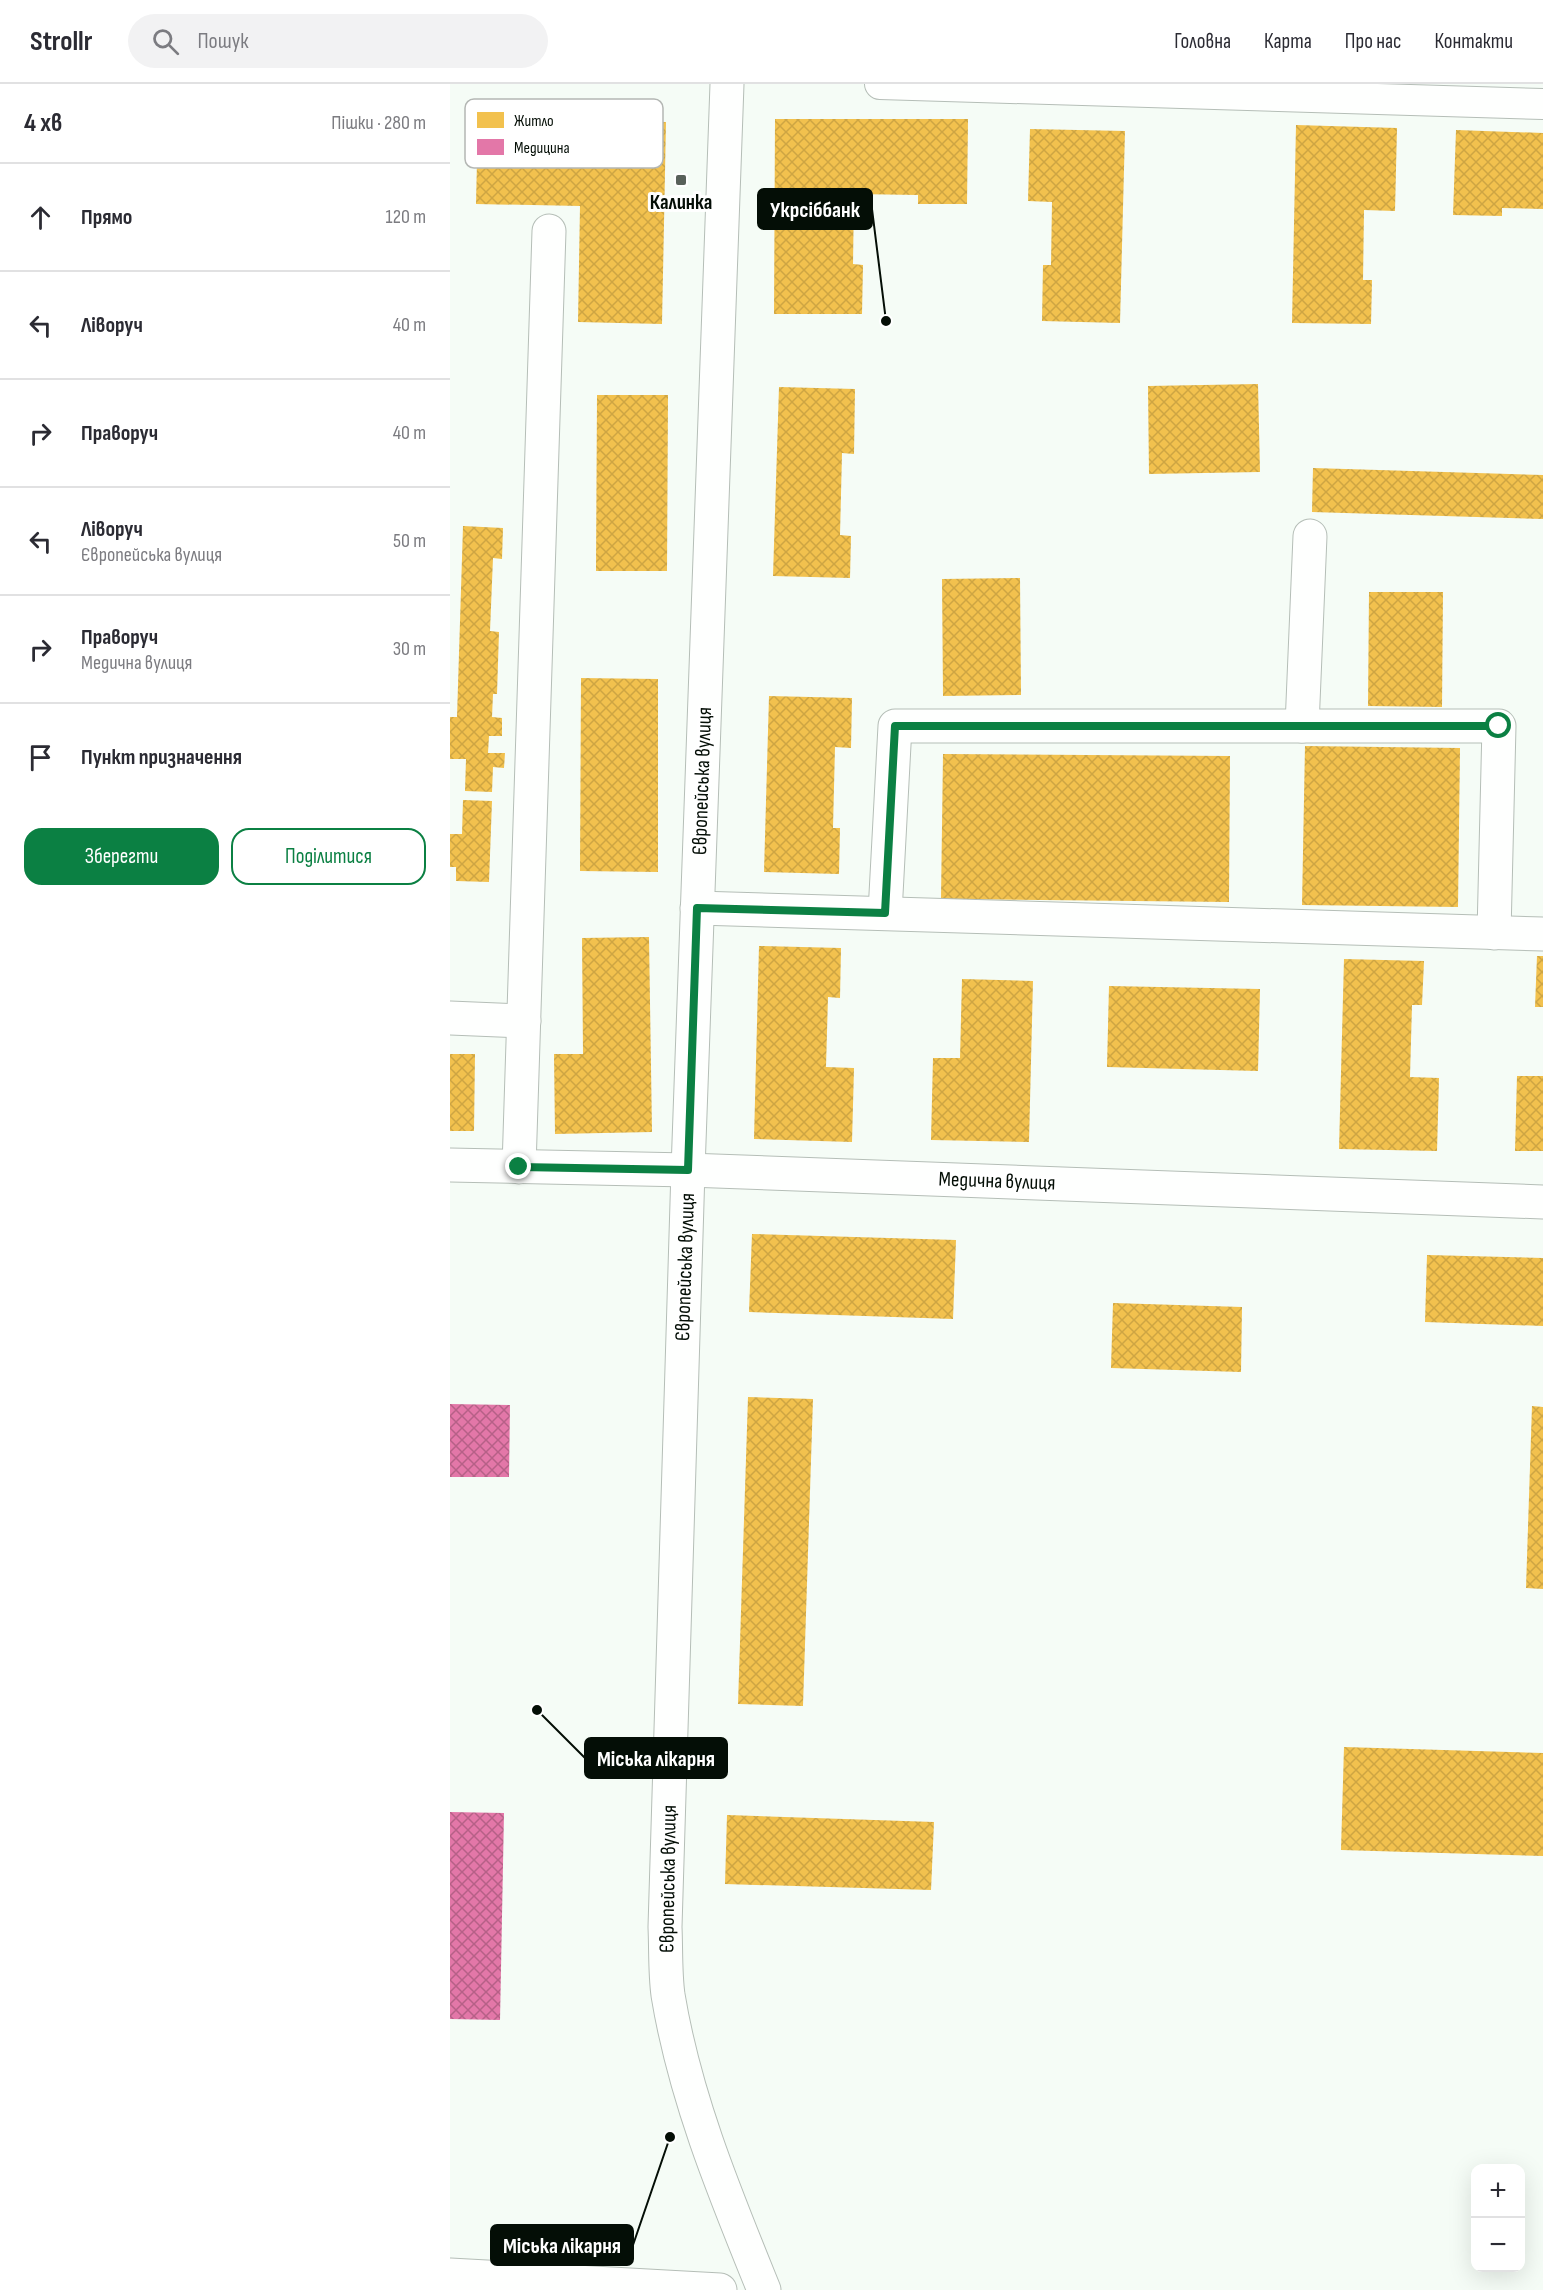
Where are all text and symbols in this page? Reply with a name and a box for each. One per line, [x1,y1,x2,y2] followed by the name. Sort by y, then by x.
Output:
[128,14,548,68] search box
[30,25,92,58] text: Strollr
[149,25,182,58] icon: search
[197,28,248,55] text: Пошук
[1174,29,1231,54] text: Головна
[1264,29,1312,54] text: Карта
[1345,29,1401,54] text: Про нас
[1434,29,1513,54] text: Контакти
[465,99,663,168] legend
[24,108,62,139] text: 4 хв
[331,111,426,135] text: Пішки · 280 m
[514,112,554,131] text: Житло
[514,139,570,158] text: Медицина
[674,173,688,187] marker: Калинка
[758,189,872,229] callout: Укрсiббанк
[650,190,712,215] place label: Калинка
[770,197,861,224] text: Укрсiббанк
[24,201,57,234] icon: ahead
[81,204,132,231] text: Прямо
[386,205,426,229] text: 120 m
[24,309,57,342] icon: left
[81,312,143,339] text: Ліворуч
[393,313,426,337] text: 40 m
[24,417,57,450] icon: right
[81,420,158,447] text: Праворуч
[393,421,426,445] text: 40 m
[81,516,143,543] text: Ліворуч
[24,525,57,558] icon: left
[393,529,426,553] text: 50 m
[81,543,222,567] text: Європейська вулиця
[81,624,158,651] text: Праворуч
[24,633,57,666] icon: right
[393,637,426,661] text: 30 m
[81,651,192,675] text: Медична вулиця
[687,707,717,855] street label: Європейська вулиця
[1485,712,1511,738] route start
[24,741,57,774] icon: arrive
[81,744,242,771] text: Пункт призначення
[24,828,219,885] button: Зберегти
[231,828,426,885] button: Поділитися
[505,1153,531,1179] route end
[938,1166,1056,1196] street label: Медична вулиця
[670,1193,700,1341] street label: Європейська вулиця
[585,1738,727,1778] callout: Мiська лiкарня
[597,1746,715,1773] text: Мiська лiкарня
[654,1805,682,1953] street label: Європейська вулиця
[1471,2164,1525,2272] map controls
[1471,2164,1525,2218] button: +
[1471,2218,1525,2272] button: −
[491,2225,633,2265] callout: Міська лікарня
[503,2233,621,2260] text: Міська лікарня

